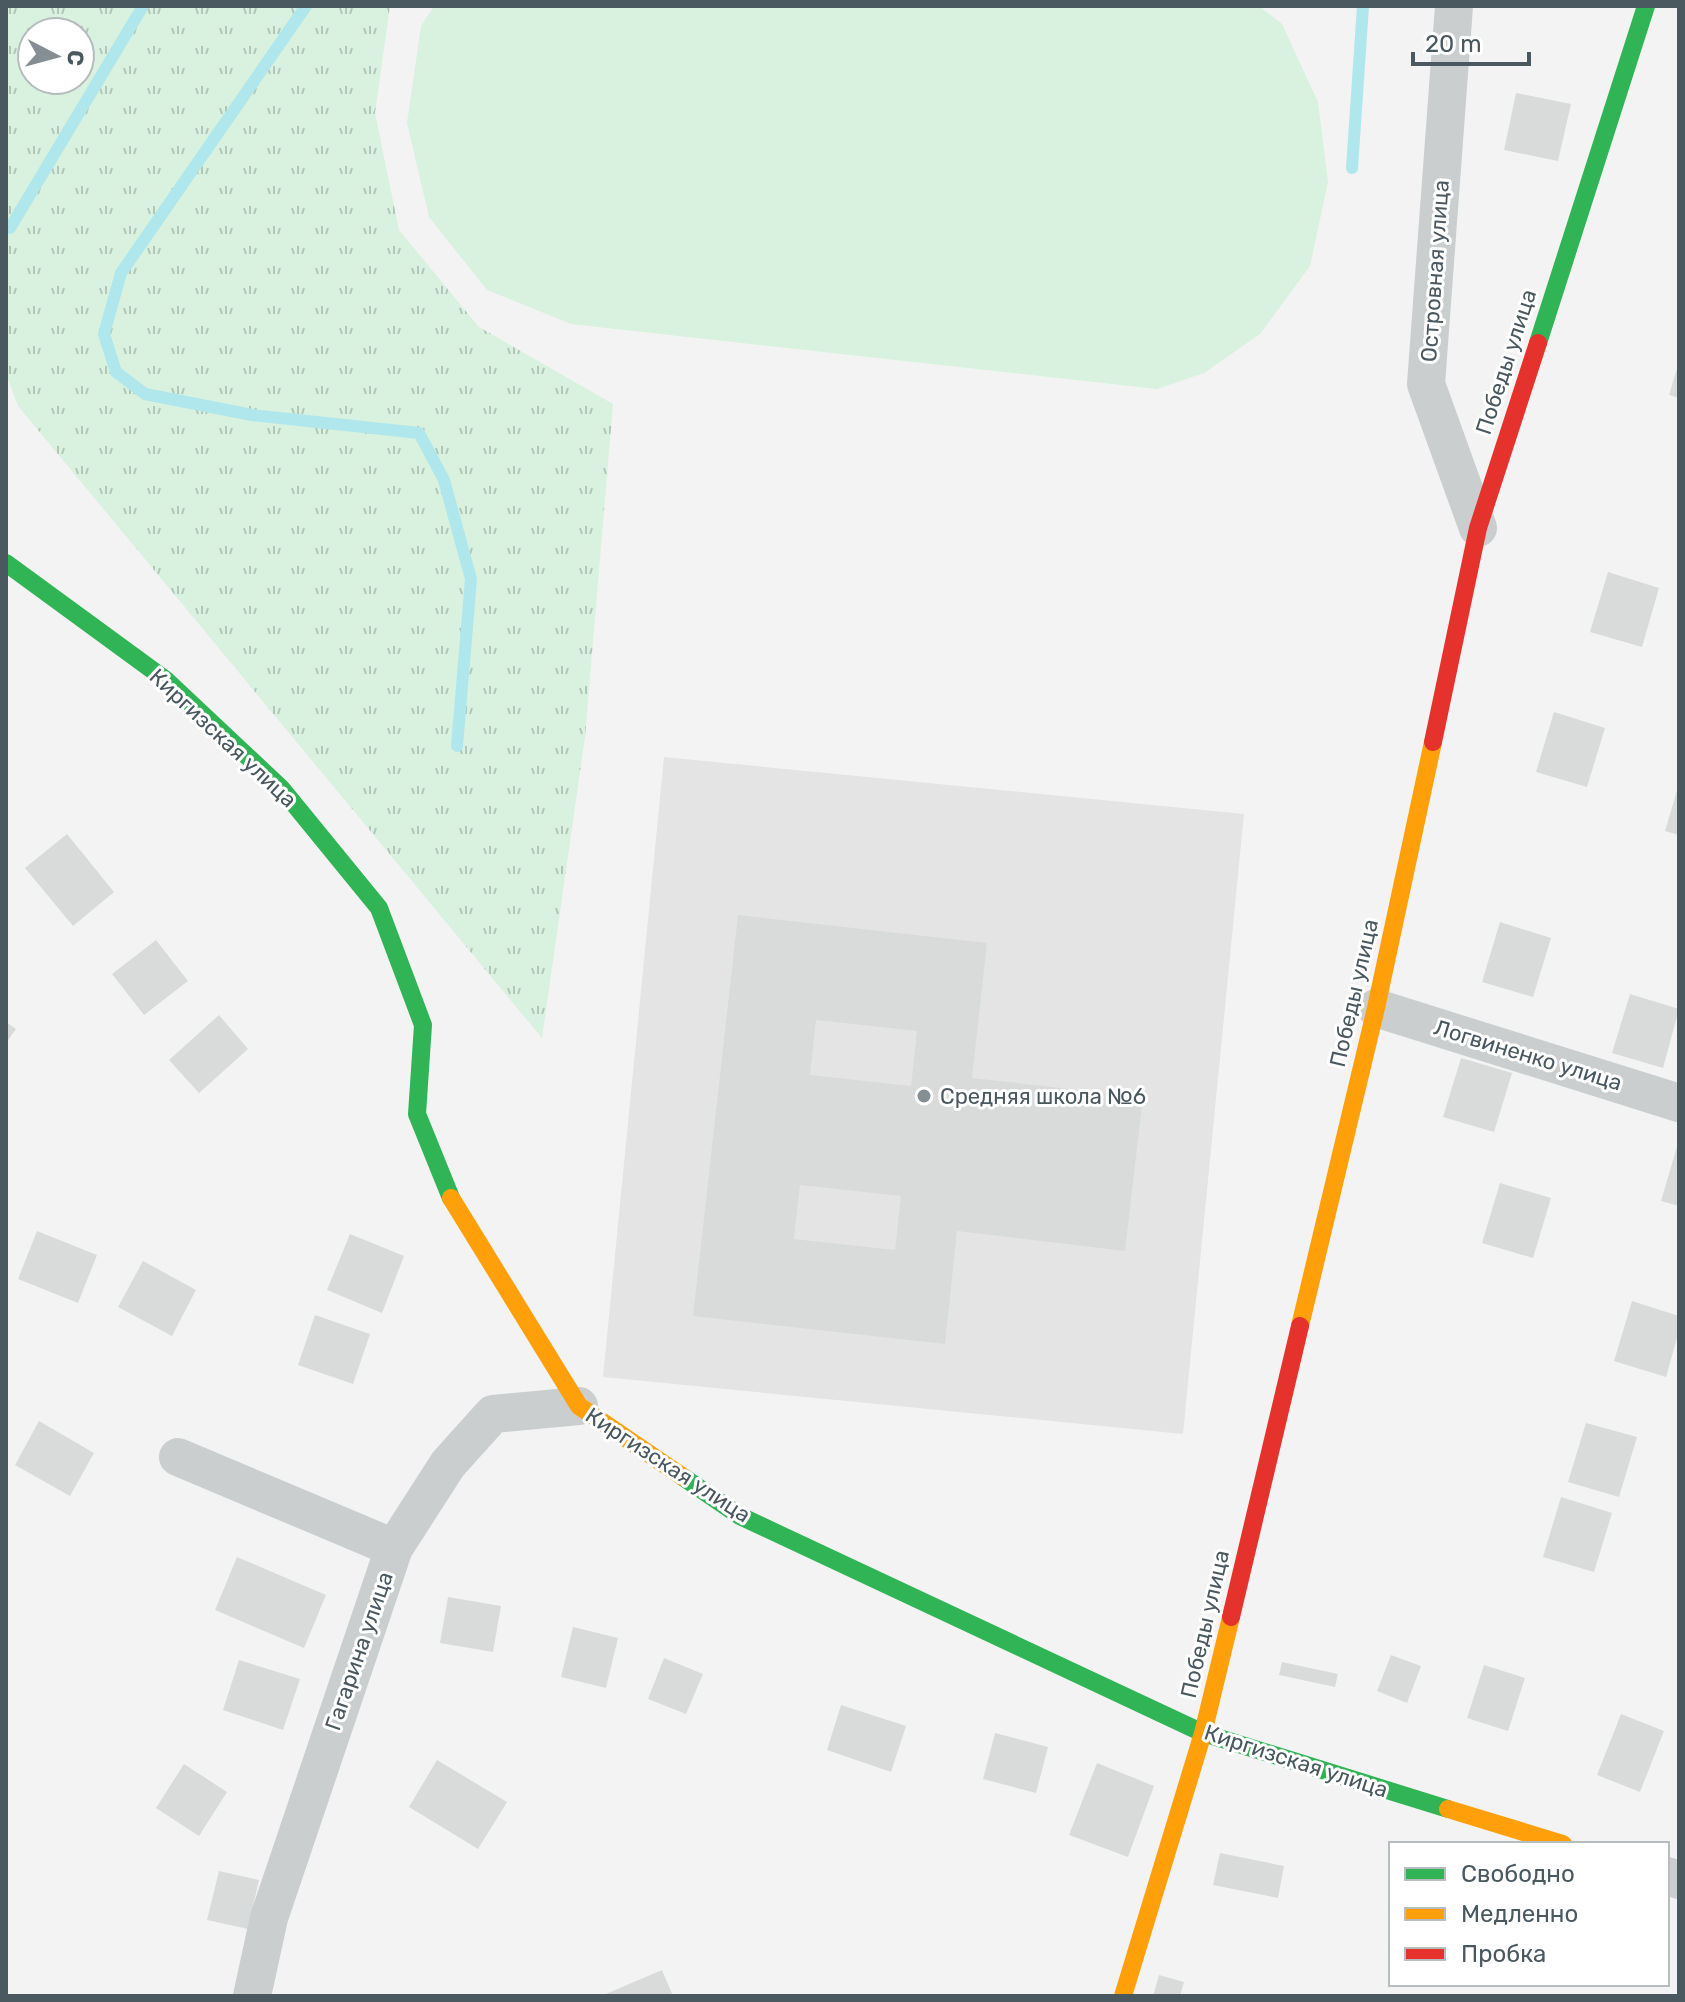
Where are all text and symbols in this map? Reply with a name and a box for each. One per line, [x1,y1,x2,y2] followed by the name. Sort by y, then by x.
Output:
[16,16,96,96] north arrow
[1413,16,1529,66] scale bar
[1425,30,1482,58] text: 20 m
[61,49,90,67] text: С
[1415,179,1455,363] street label: Островная улица
[1470,286,1542,438] street label: Победы улица
[144,663,302,813] street label: Киргизская улица
[1324,916,1384,1070] street label: Победы улица
[1431,1014,1625,1096] street label: Логвиненко улица
[940,1083,1146,1110] place label: Средняя школа №6
[915,1087,933,1105] marker: Средняя школа №6
[580,1402,756,1528] street label: Киргизская улица
[1175,1547,1235,1701] street label: Победы улица
[319,1568,399,1734] street label: Гагарина улица
[1201,1719,1391,1803] street label: Киргизская улица
[1389,1842,1669,1986] legend
[1461,1860,1575,1888] text: Свободно
[1461,1900,1578,1928] text: Медленно
[1461,1940,1546,1968] text: Пробка

